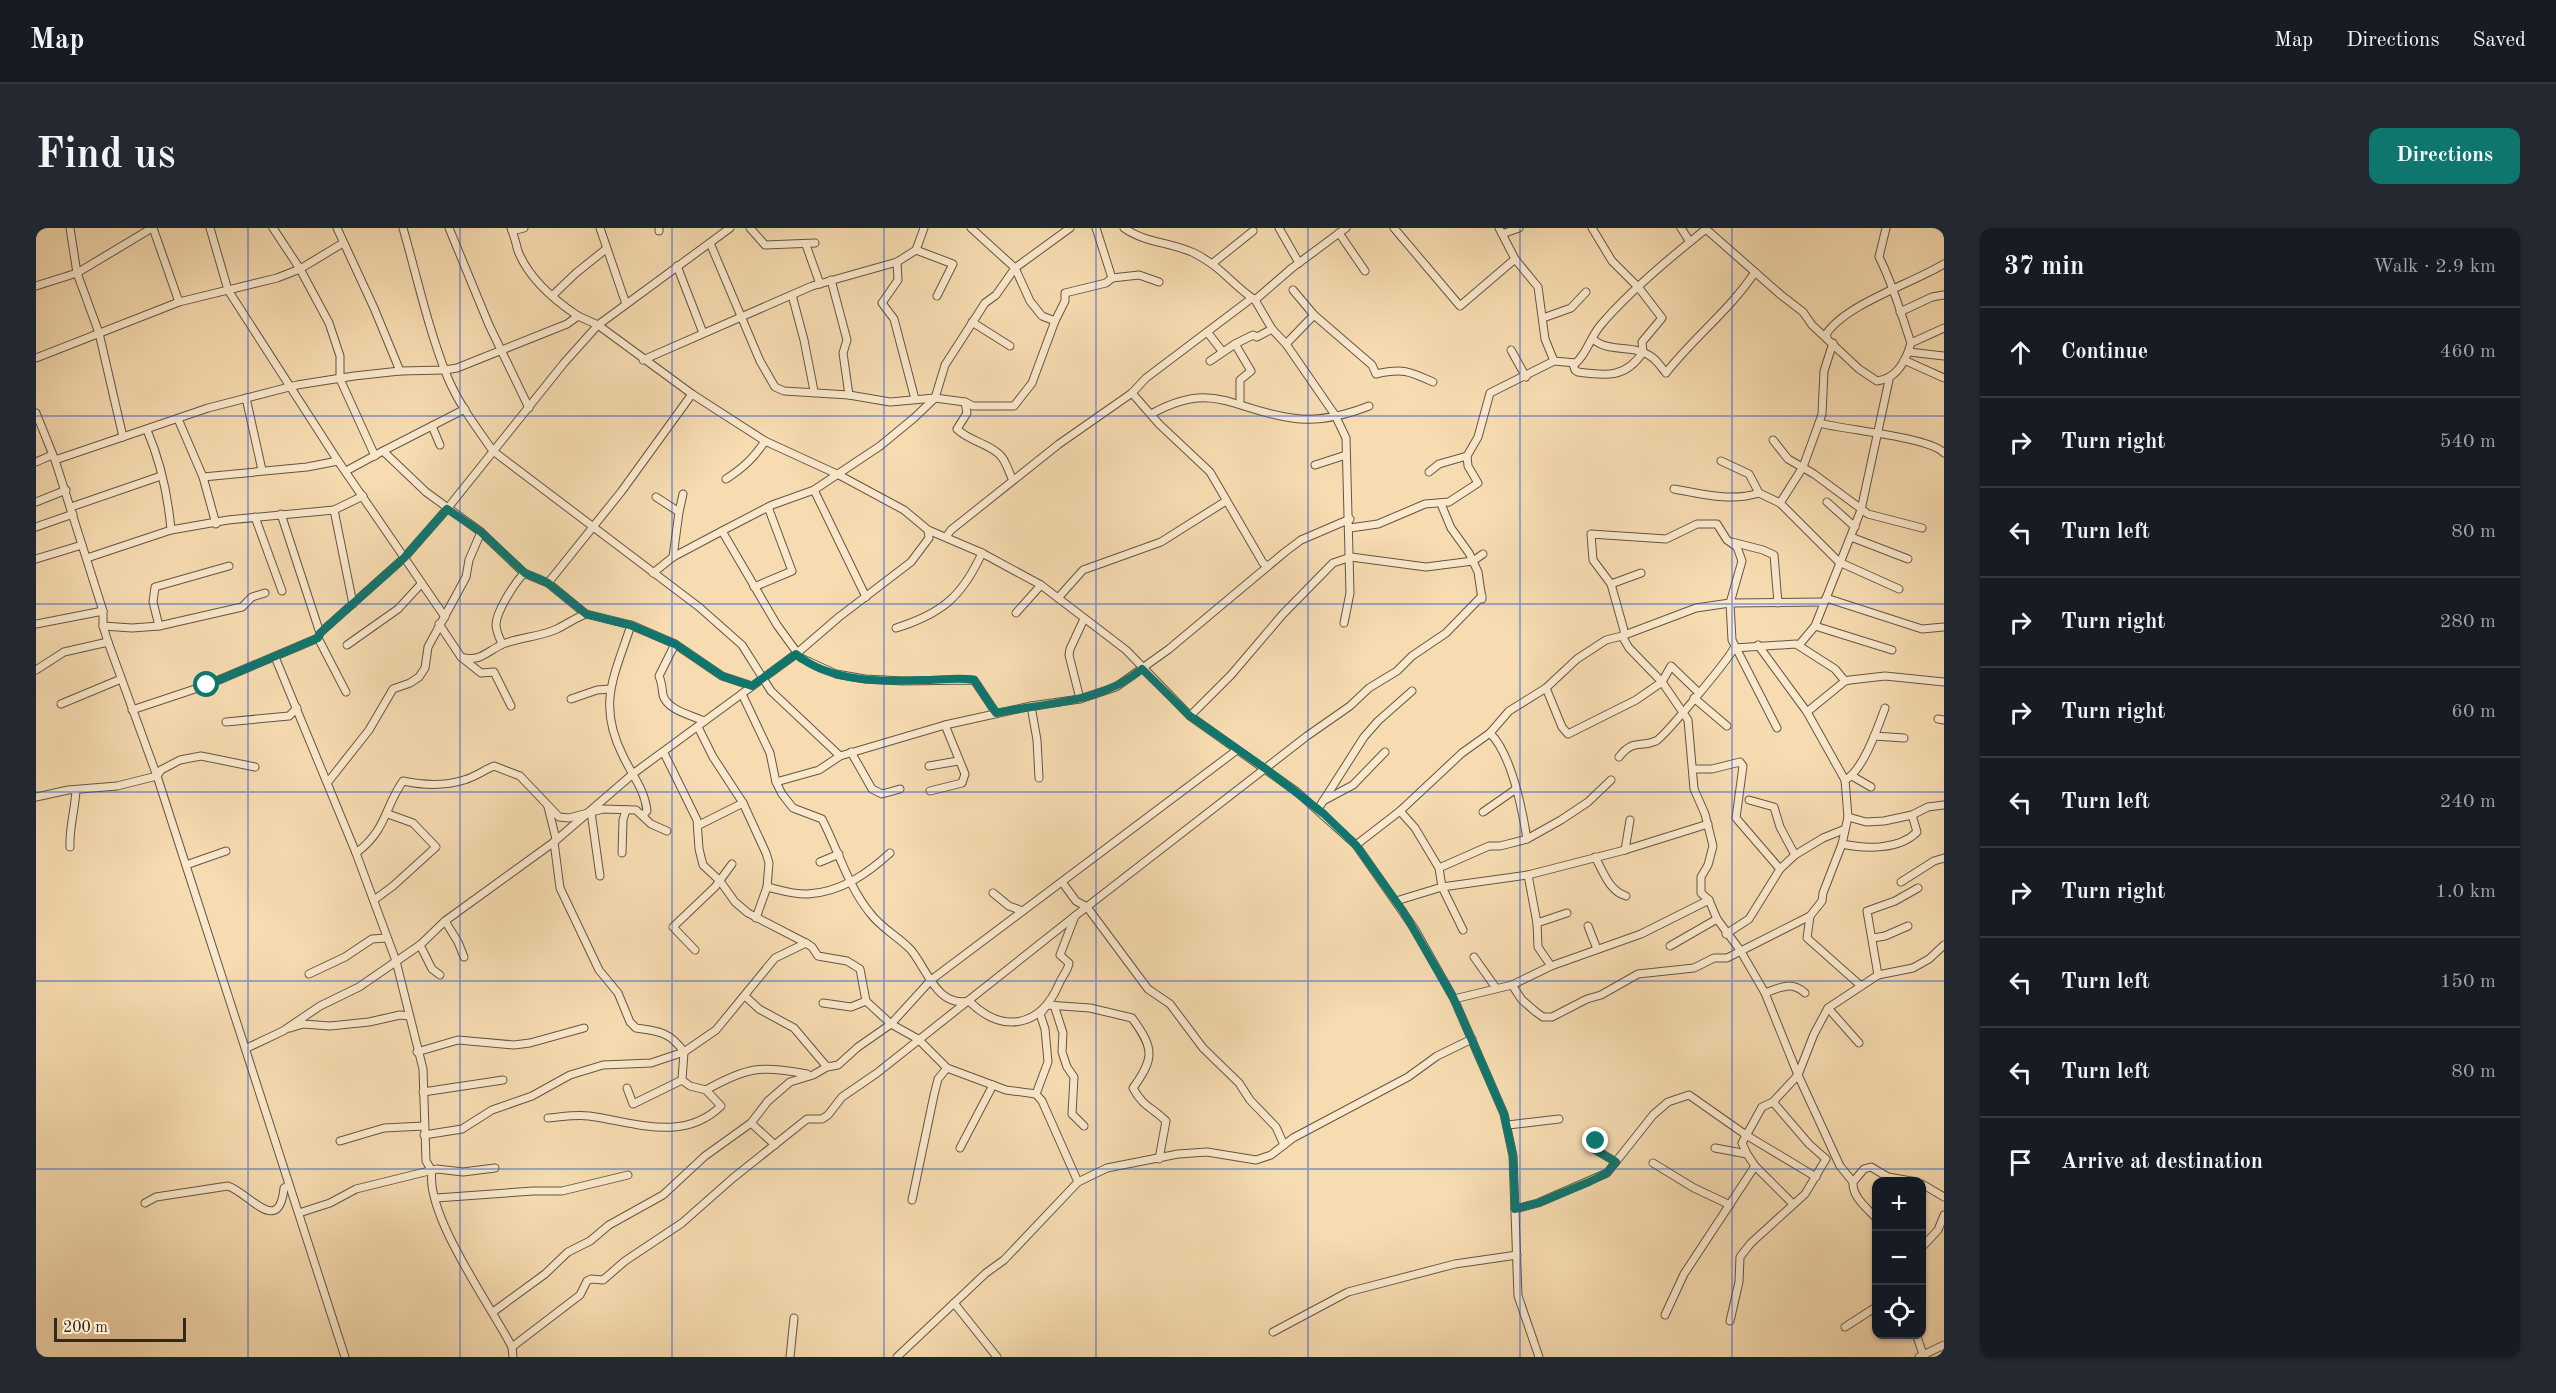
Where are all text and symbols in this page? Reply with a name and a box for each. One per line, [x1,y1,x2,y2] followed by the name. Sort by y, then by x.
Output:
[30,27,84,55] text: Map
[2274,30,2313,51] text: Map
[2346,30,2440,51] text: Directions
[2473,30,2526,51] text: Saved
[2369,128,2520,184] button: Directions
[36,135,175,177] text: Find us
[2004,254,2084,280] text: 37 min
[2373,257,2496,277] text: Walk · 2.9 km
[2004,336,2037,369] icon: ahead
[2061,341,2148,363] text: Continue
[2440,342,2496,362] text: 460 m
[2004,426,2037,459] icon: right
[2061,431,2165,453] text: Turn right
[2440,432,2496,452] text: 540 m
[2004,516,2037,549] icon: left
[2061,521,2150,543] text: Turn left
[2451,522,2496,542] text: 80 m
[2004,606,2037,639] icon: right
[2061,611,2165,633] text: Turn right
[2440,612,2496,632] text: 280 m
[193,671,219,697] route start
[2004,696,2037,729] icon: right
[2061,701,2165,723] text: Turn right
[2451,702,2496,722] text: 60 m
[2004,786,2037,819] icon: left
[2061,791,2150,813] text: Turn left
[2440,792,2496,812] text: 240 m
[2004,876,2037,909] icon: right
[2061,881,2165,903] text: Turn right
[2435,882,2496,902] text: 1.0 km
[2004,966,2037,999] icon: left
[2061,971,2150,993] text: Turn left
[2440,972,2496,992] text: 150 m
[2004,1056,2037,1089] icon: left
[2061,1061,2150,1083] text: Turn left
[2451,1062,2496,1082] text: 80 m
[1582,1127,1608,1153] route end
[2004,1146,2037,1179] icon: arrive
[2061,1151,2263,1173] text: Arrive at destination
[1872,1177,1926,1339] map controls
[1872,1177,1926,1231] button: +
[1872,1231,1926,1285] button: −
[1872,1285,1926,1339] button: locate
[54,1315,186,1342] scale bar
[63,1320,108,1336] text: 200 m

